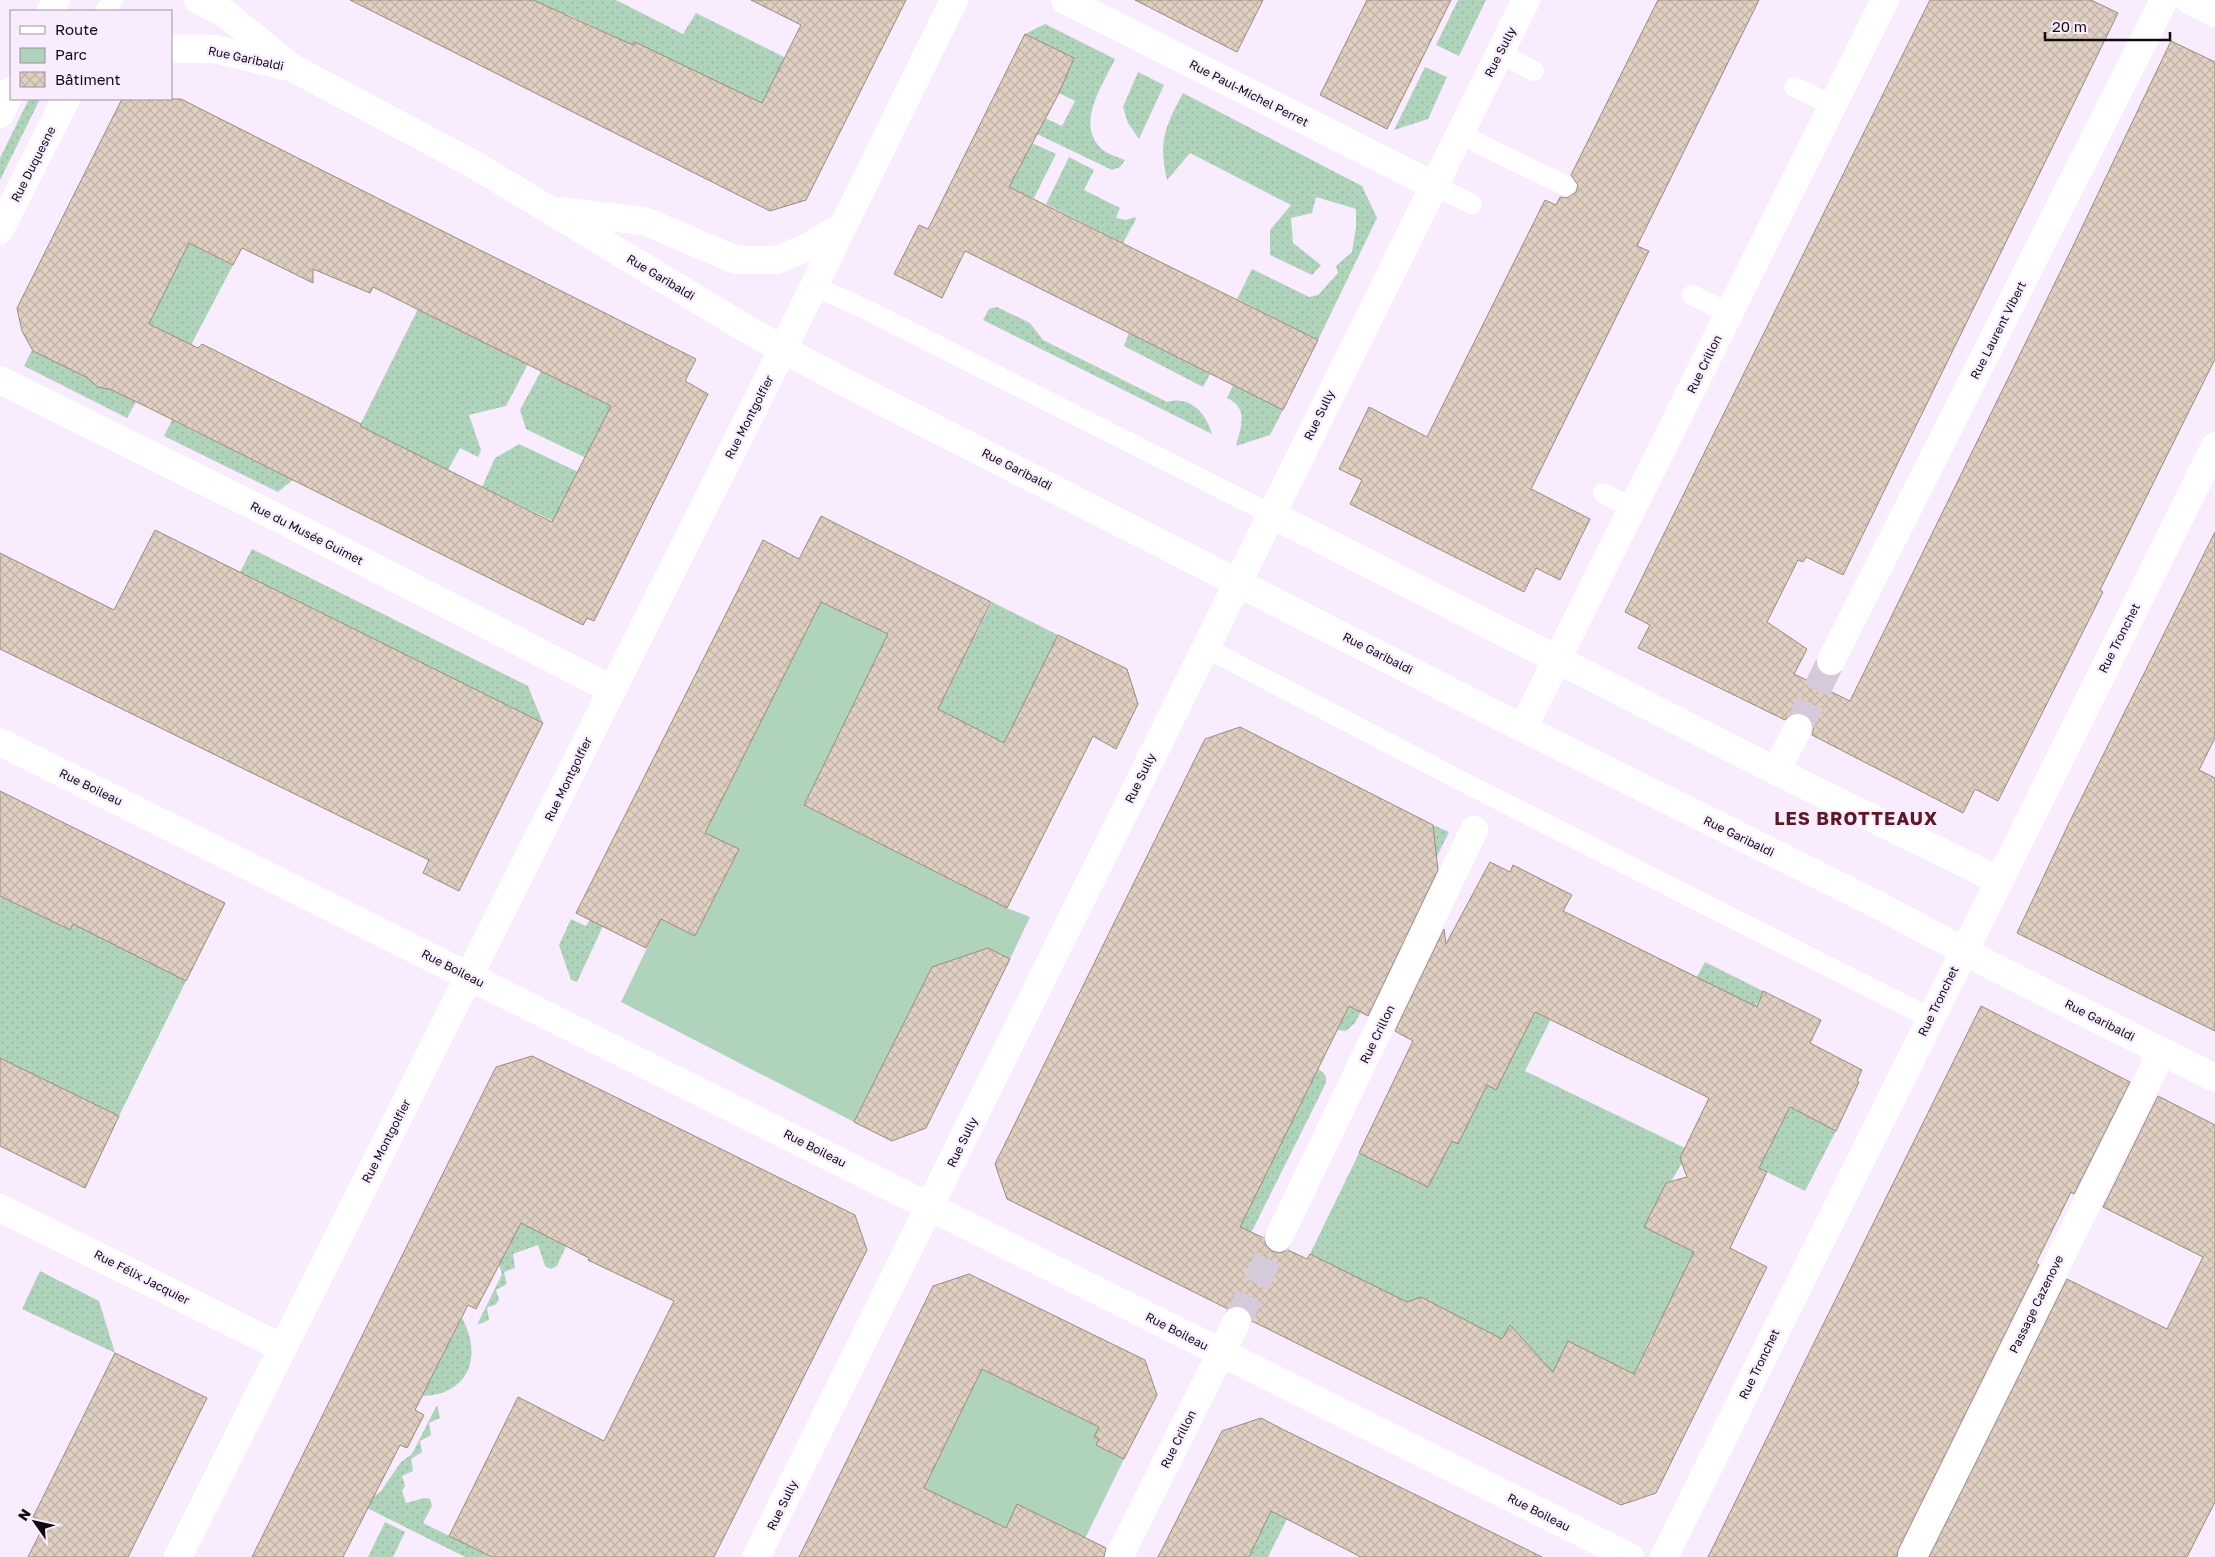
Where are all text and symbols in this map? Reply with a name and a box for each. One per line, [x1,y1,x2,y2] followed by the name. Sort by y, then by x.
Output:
[10,10,172,100] legend
[2045,10,2170,42] scale bar
[2052,17,2087,35] text: 20 m
[55,20,98,38] text: Route
[1481,24,1519,80] street label: Rue Sully
[207,43,285,73] street label: Rue Garibaldi
[55,45,87,63] text: Parc
[1187,56,1311,130] street label: Rue Paul-Michel Perret
[55,70,120,88] text: Bâtiment
[7,124,59,204] street label: Rue Duquesne
[624,251,698,303] street label: Rue Garibaldi
[1967,278,2029,382] street label: Rue Laurent Vibert
[1683,332,1725,396] street label: Rue Crillon
[721,372,777,461] street label: Rue Montgolfier
[1300,387,1338,443] street label: Rue Sully
[979,445,1055,493] street label: Rue Garibaldi
[248,498,366,568] street label: Rue du Musée Guimet
[2095,600,2143,675] street label: Rue Tronchet
[1340,629,1416,677] street label: Rue Garibaldi
[541,734,595,824] street label: Rue Montgolfier
[1121,750,1159,806] street label: Rue Sully
[57,765,125,809] street label: Rue Boileau
[1774,807,1938,829] district label: LES BROTTEAUX
[1701,812,1777,860] street label: Rue Garibaldi
[419,946,487,990] street label: Rue Boileau
[1915,963,1962,1039] street label: Rue Tronchet
[2062,996,2138,1044] street label: Rue Garibaldi
[1356,1002,1398,1066] street label: Rue Crillon
[358,1096,414,1185] street label: Rue Montgolfier
[943,1114,981,1170] street label: Rue Sully
[781,1126,849,1170] street label: Rue Boileau
[92,1246,193,1308] street label: Rue Félix Jacquier
[2006,1253,2066,1355] street label: Passage Cazenove
[1143,1309,1211,1353] street label: Rue Boileau
[1736,1326,1783,1402] street label: Rue Tronchet
[1157,1407,1199,1471] street label: Rue Crillon
[763,1477,801,1533] street label: Rue Sully
[1505,1490,1573,1534] street label: Rue Boileau
[10,1497,60,1547] north arrow
[14,1505,34,1524] text: N

